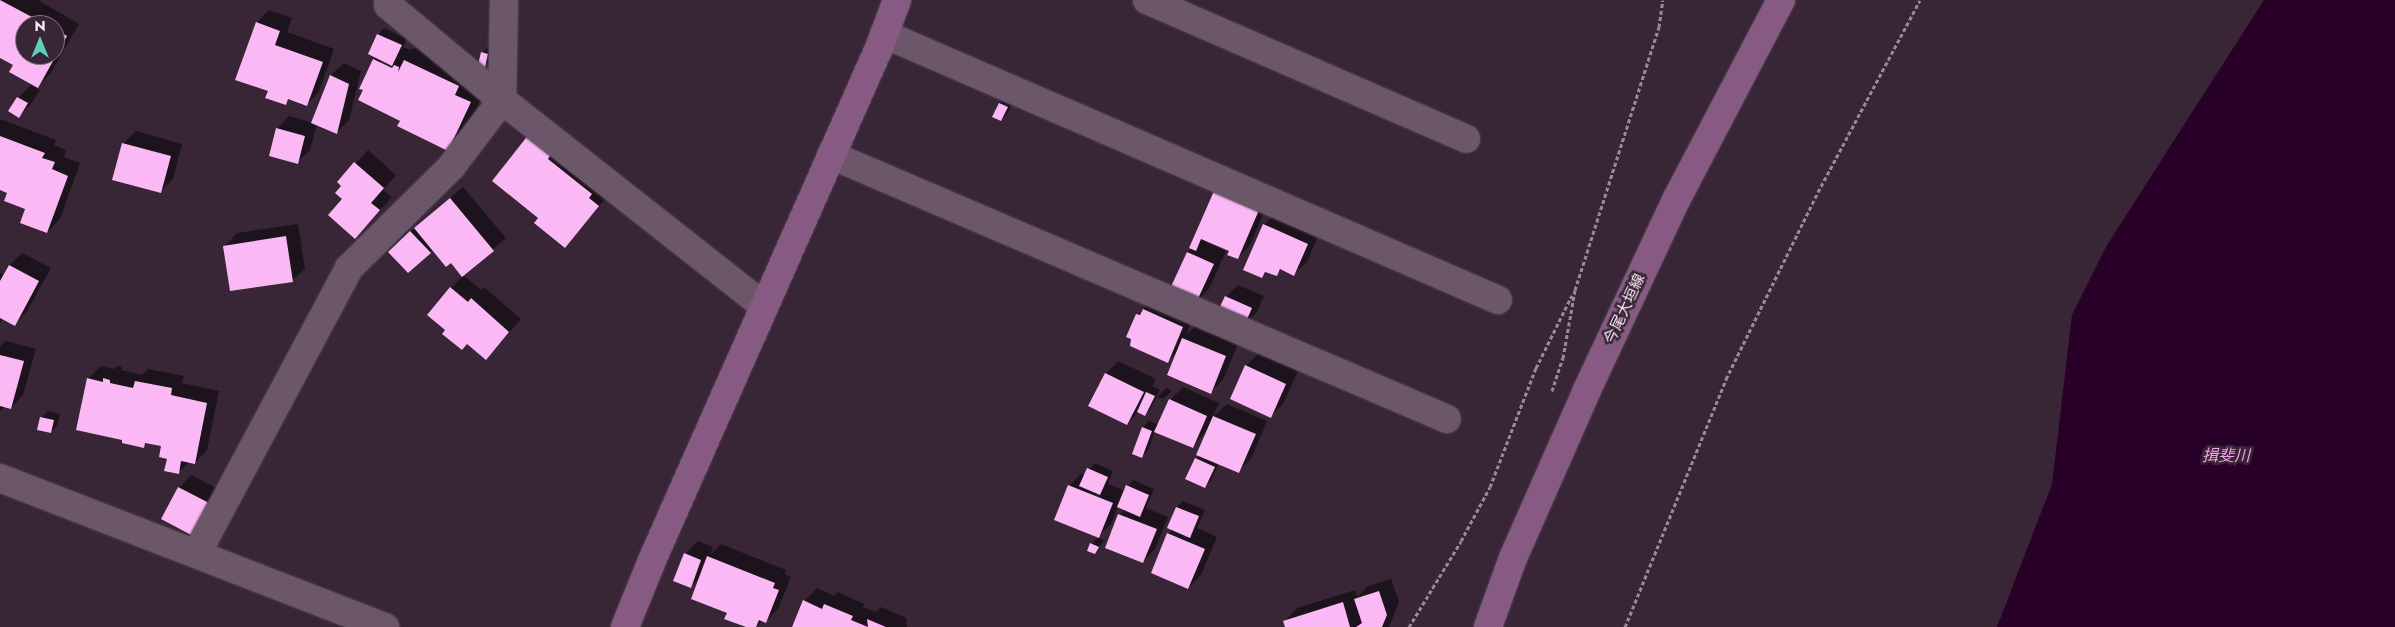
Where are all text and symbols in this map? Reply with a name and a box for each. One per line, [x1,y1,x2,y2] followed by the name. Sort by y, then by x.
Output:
[15,15,65,65] north arrow
[34,16,46,36] text: N
[1601,271,1649,347] street label: 今尾大垣線
[2202,446,2250,466] water label: 揖斐川

